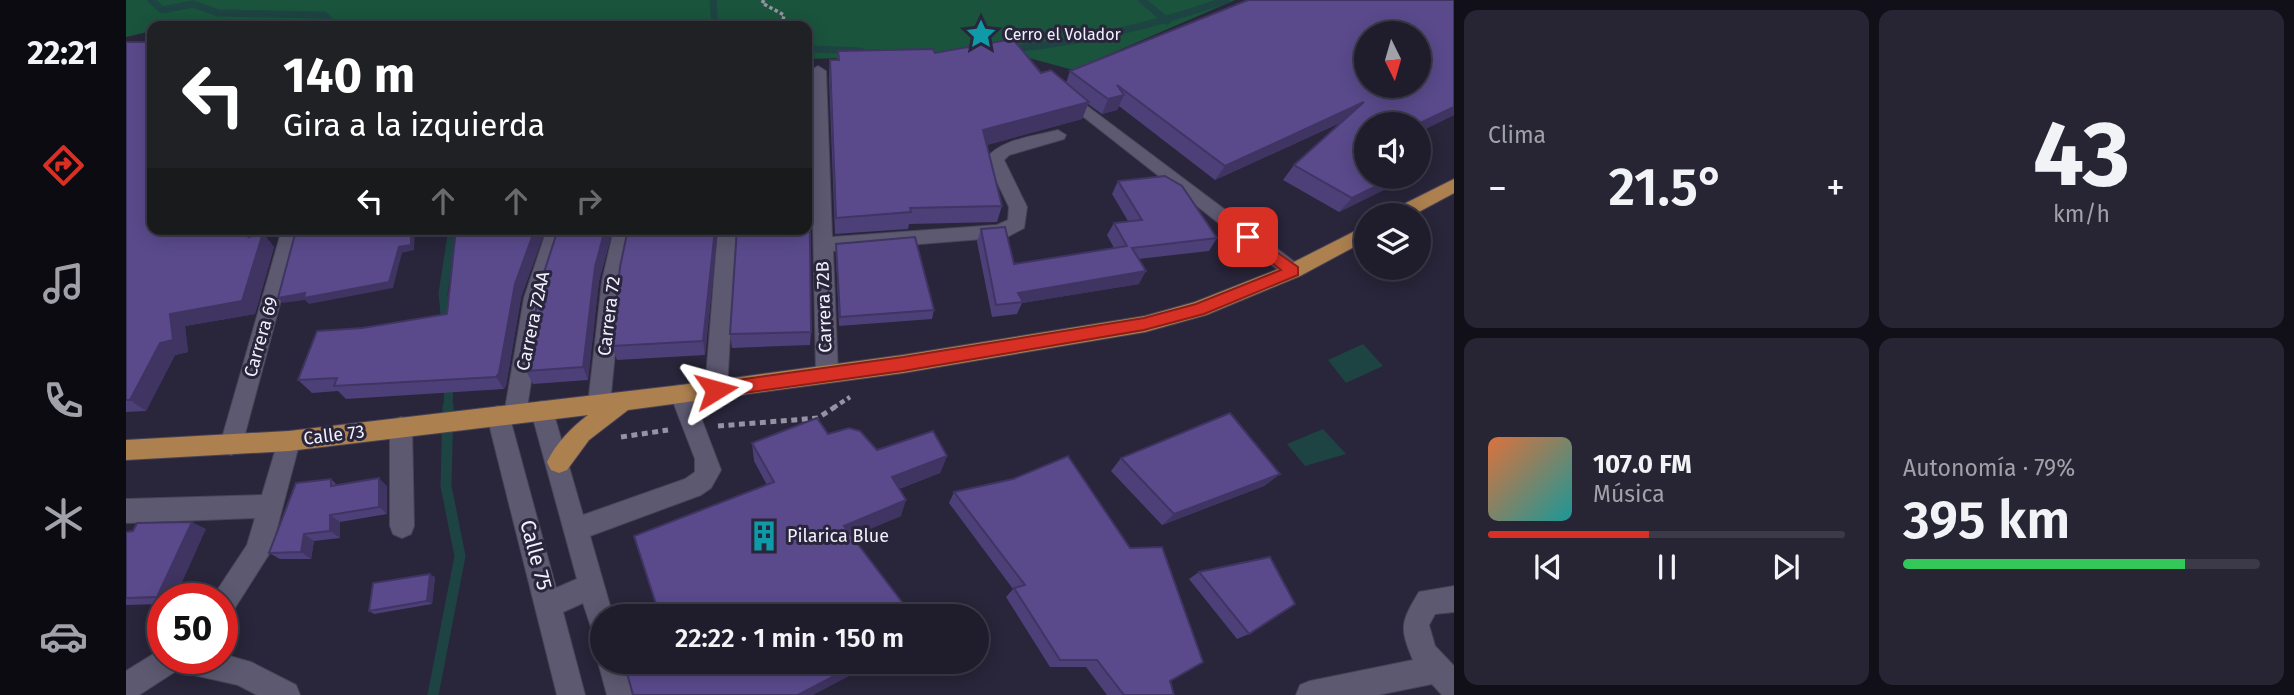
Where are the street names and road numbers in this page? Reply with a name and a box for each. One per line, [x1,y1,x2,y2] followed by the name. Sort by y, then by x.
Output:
[811,261,837,353] street label: Carrera 72B
[512,269,554,373] street label: Carrera 72AA
[593,275,625,357] street label: Carrera 72
[239,294,283,380] street label: Carrera 69
[302,420,366,450] street label: Calle 73
[514,517,558,593] street label: Calle 75

